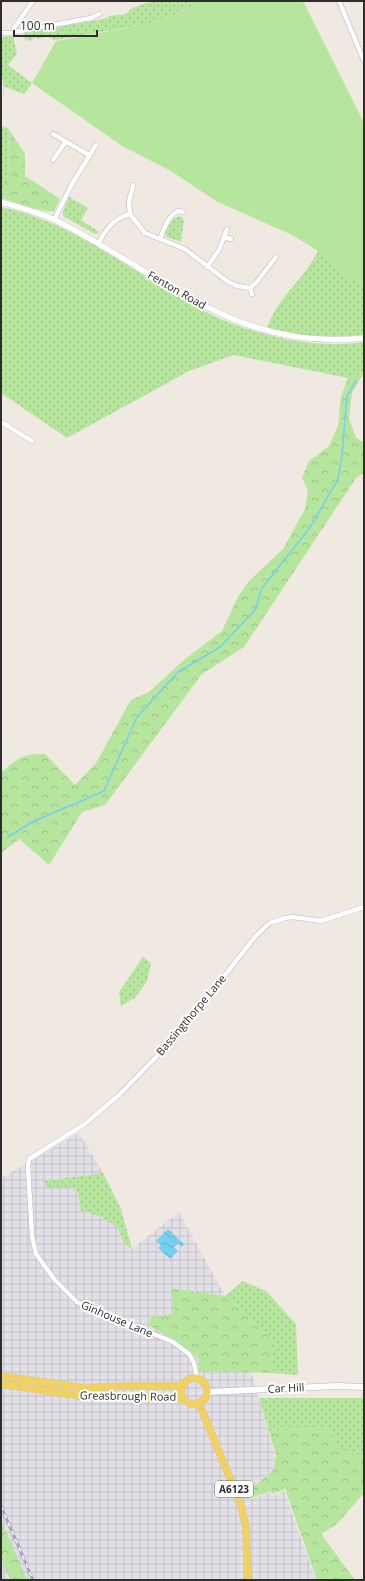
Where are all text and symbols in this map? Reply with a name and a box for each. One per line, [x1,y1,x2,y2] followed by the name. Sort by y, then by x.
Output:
[14,12,97,38] scale bar
[20,17,55,34] text: 100 m
[145,267,209,312] street label: Fenton Road
[152,971,229,1058] street label: Bassingthorpe Lane
[79,1297,155,1340] street label: Ginhouse Lane
[267,1379,305,1396] street label: Car Hill
[80,1387,176,1404] street label: Greasbrough Road
[215,1481,253,1497] road number: A6123

